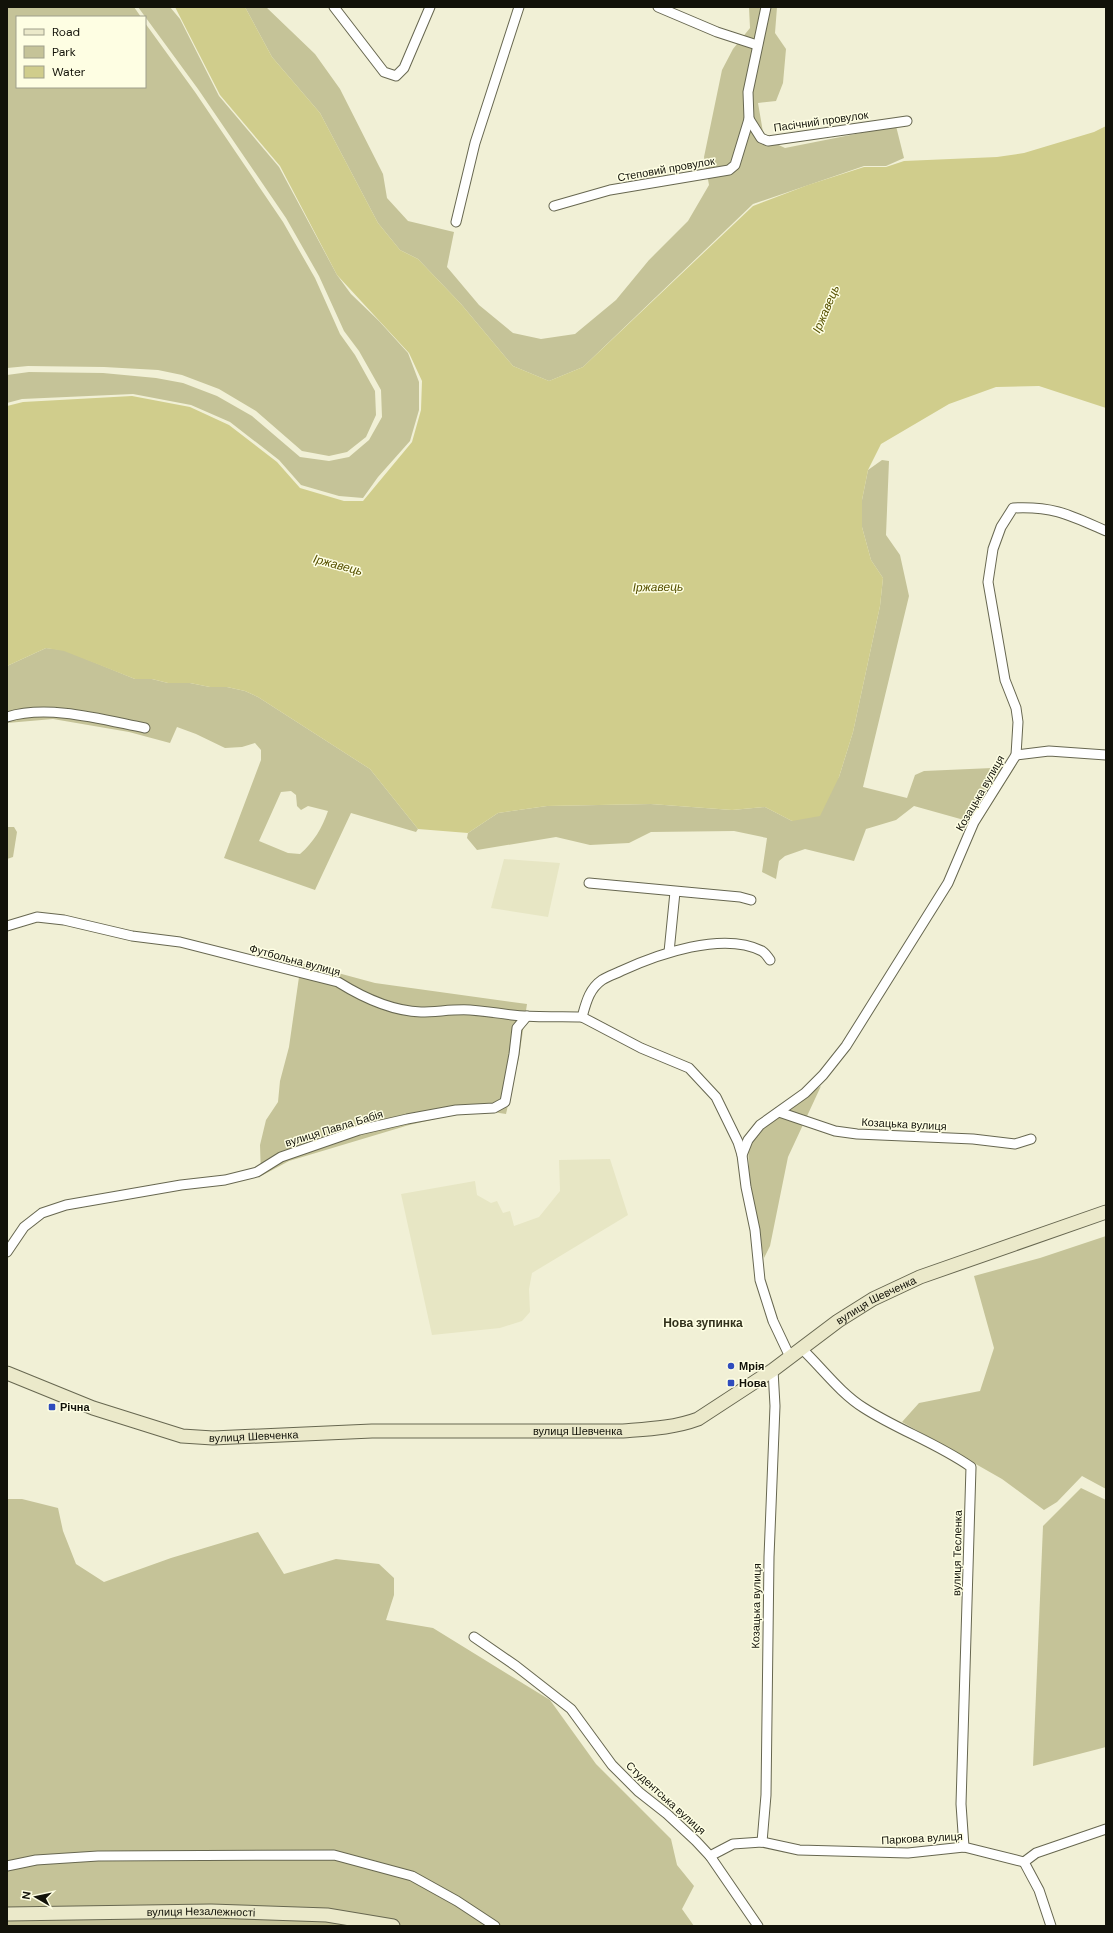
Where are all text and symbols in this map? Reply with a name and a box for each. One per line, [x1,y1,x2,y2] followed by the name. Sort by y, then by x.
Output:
[16,16,146,88] legend
[52,24,80,40] text: Road
[52,44,76,60] text: Park
[52,64,86,80] text: Water
[773,107,869,135] street label: Пасічний провулок
[616,154,716,184] street label: Степовий провулок
[809,283,843,335] water label: Іржавець
[311,551,365,579] water label: Іржавець
[633,579,683,595] water label: Іржавець
[953,752,1007,833] street label: Козацька вулиця
[248,941,342,979] street label: Футбольна вулиця
[283,1106,385,1150] street label: вулиця Павла Бабія
[861,1115,947,1133] street label: Козацька вулиця
[833,1272,919,1328] street label: вулиця Шевченка
[663,1315,743,1331] district label: Нова зупинка
[739,1359,764,1373] place label: Мрія
[726,1361,736,1371] marker: Мрія
[739,1376,767,1390] place label: Нова
[726,1378,736,1388] marker: Нова
[60,1400,90,1414] place label: Річна
[47,1402,57,1412] marker: Річна
[533,1424,623,1438] street label: вулиця Шевченка
[209,1427,300,1445] street label: вулиця Шевченка
[949,1509,965,1596] street label: вулиця Тесленка
[748,1563,764,1649] street label: Козацька вулиця
[623,1758,709,1838] street label: Студентська вулиця
[881,1829,963,1847] street label: Паркова вулиця
[16,1877,56,1917] north arrow
[19,1890,34,1900] text: N
[147,1904,256,1920] street label: вулиця Незалежності

